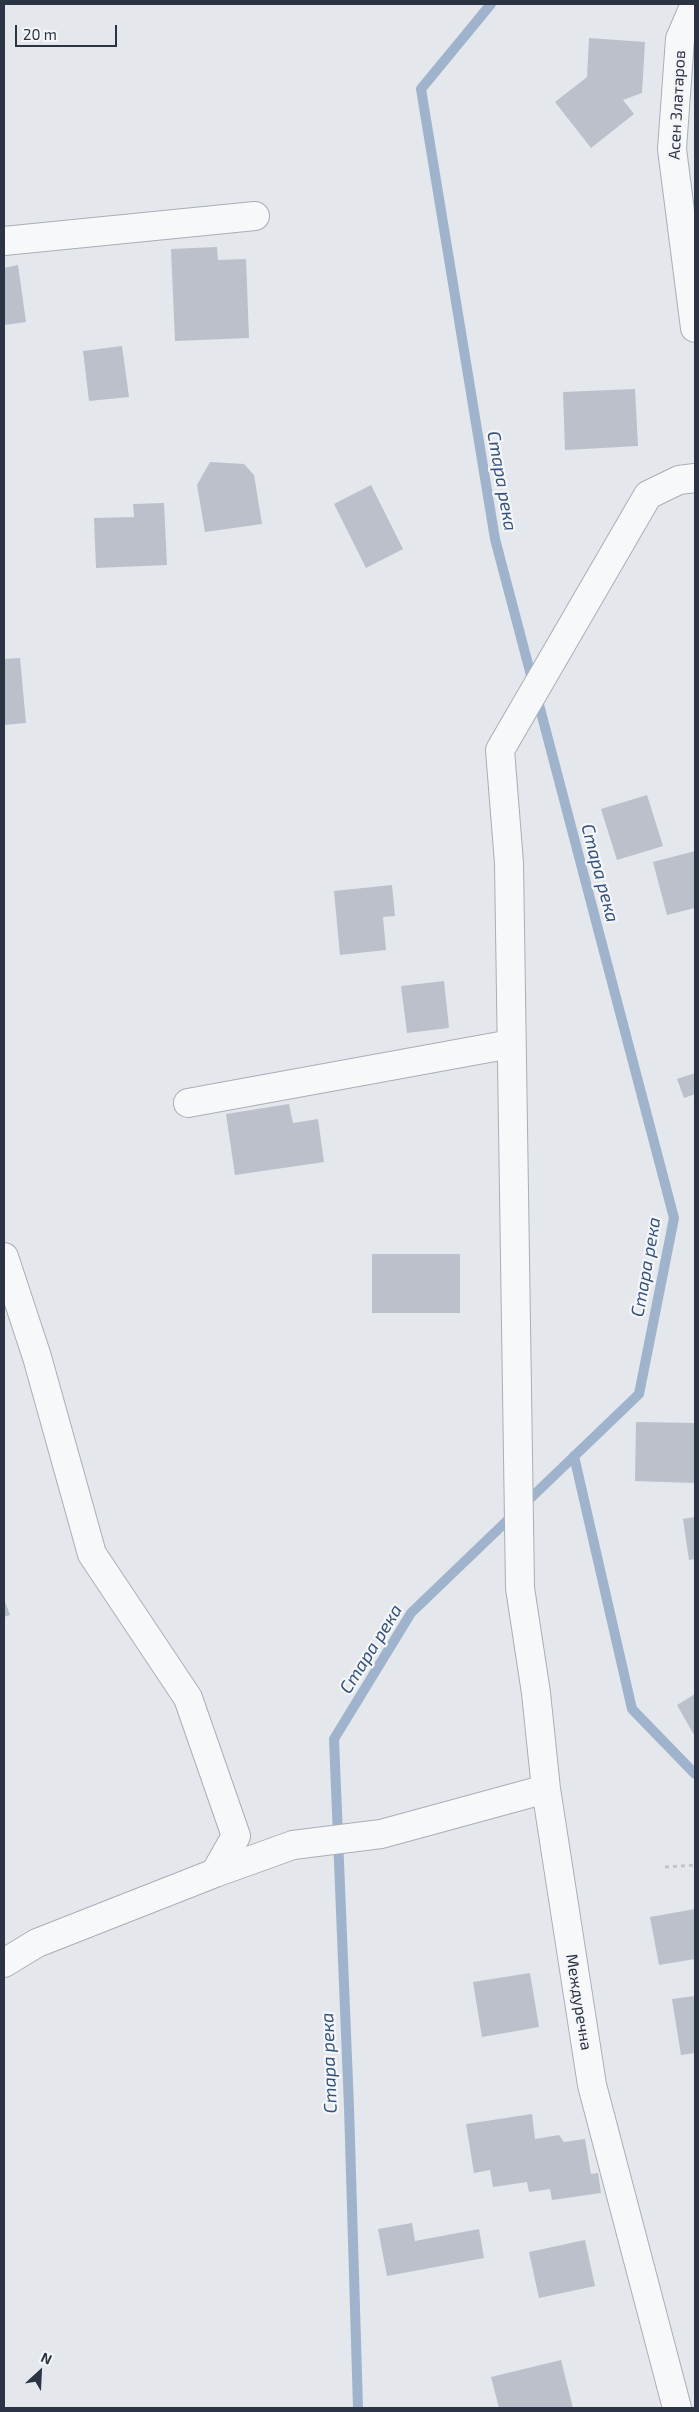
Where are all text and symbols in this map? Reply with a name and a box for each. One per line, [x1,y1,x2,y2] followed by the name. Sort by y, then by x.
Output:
[18,15,120,47] scale bar
[23,25,57,43] text: 20 m
[665,50,689,160] street label: Асен Златаров
[483,429,521,533] water label: Стара река
[576,821,624,925] water label: Стара река
[627,1215,665,1319] water label: Стара река
[335,1600,407,1698] water label: Стара река
[562,1952,596,2052] street label: Междуречна
[316,2012,342,2114] water label: Стара река
[15,2347,65,2397] north arrow
[38,2348,55,2368] text: N

